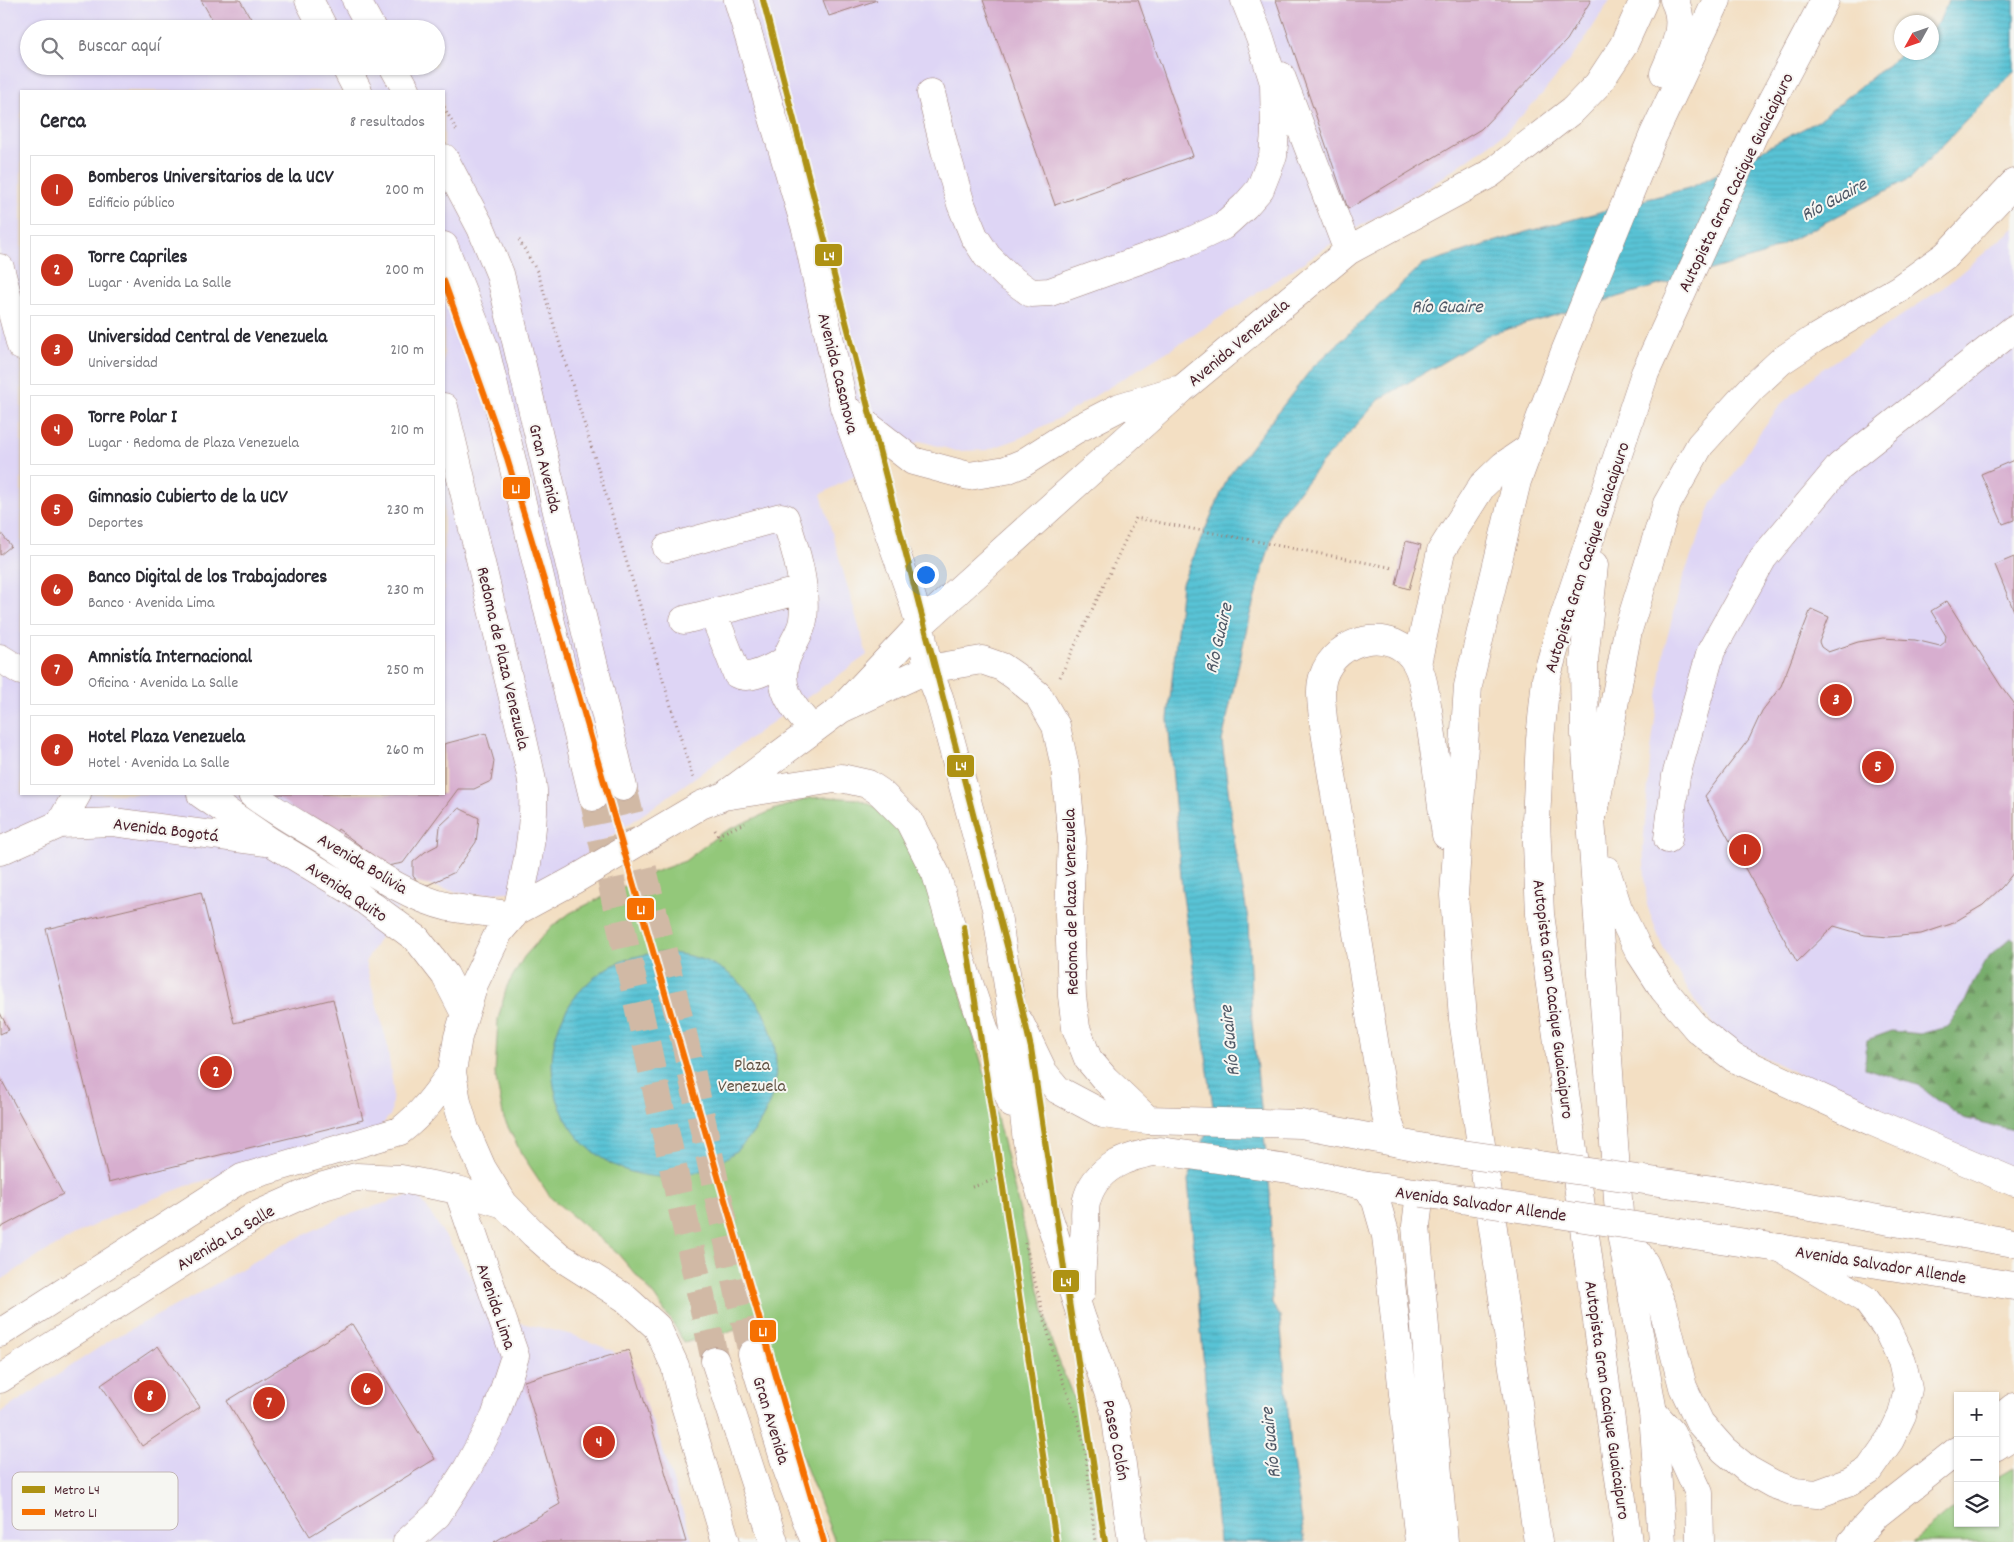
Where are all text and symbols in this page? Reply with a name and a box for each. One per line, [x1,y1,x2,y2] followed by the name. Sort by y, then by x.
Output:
[1894,15,1939,60] north arrow
[20,20,445,75] search box
[38,34,66,62] icon: search
[78,34,160,61] text: Buscar aquí
[1673,69,1801,297] street label: Autopista Gran Cacique Guaicaipuro
[40,108,86,138] text: Cerca
[350,111,425,134] text: 8 resultados
[88,165,334,192] text: Bomberos Universitarios de la UCV
[1797,172,1874,230] water label: Río Guaire
[55,179,59,202] text: 1
[385,179,424,202] text: 200 m
[88,192,175,215] text: Edificio público
[814,243,843,267] line badge: L4
[88,245,188,272] text: Torre Capriles
[823,247,835,267] text: L4
[54,259,61,282] text: 2
[385,259,424,282] text: 200 m
[88,272,231,295] text: Lugar · Avenida La Salle
[1183,294,1296,394] street label: Avenida Venezuela
[1411,295,1484,322] water label: Río Guaire
[810,311,864,437] street label: Avenida Casanova
[88,325,327,352] text: Universidad Central de Venezuela
[53,339,61,362] text: 3
[390,339,424,362] text: 210 m
[88,352,158,375] text: Universidad
[88,405,177,432] text: Torre Polar I
[54,419,60,442] text: 4
[390,419,424,442] text: 210 m
[521,422,567,516] street label: Gran Avenida
[88,432,299,455] text: Lugar · Redoma de Plaza Venezuela
[1539,439,1638,676] street label: Autopista Gran Cacique Guaicaipuro
[502,476,531,500] line badge: L1
[512,480,520,500] text: L1
[88,485,288,512] text: Gimnasio Cubierto de la UCV
[53,499,61,522] text: 5
[387,499,424,522] text: 230 m
[88,512,143,535] text: Deportes
[913,562,939,588] your location
[88,565,327,592] text: Banco Digital de los Trabajadores
[468,565,535,753] street label: Redoma de Plaza Venezuela
[53,579,61,602] text: 6
[387,579,424,602] text: 230 m
[88,592,214,615] text: Banco · Avenida Lima
[1199,599,1242,676] water label: Río Guaire
[88,645,252,672] text: Amnistía Internacional
[54,659,60,682] text: 7
[386,659,424,682] text: 250 m
[88,672,238,695] text: Oficina · Avenida La Salle
[1820,681,1852,719] pin: 3
[88,725,245,752] text: Hotel Plaza Venezuela
[54,739,60,762] text: 8
[386,739,424,762] text: 260 m
[1862,748,1894,786] pin: 5
[88,752,229,775] text: Hotel · Avenida La Salle
[946,754,975,778] line badge: L4
[955,757,967,777] text: L4
[1058,808,1087,996] street label: Redoma de Plaza Venezuela
[112,813,220,850] street label: Avenida Bogotá
[312,828,412,902] street label: Avenida Bolivia
[1729,831,1761,869] pin: 1
[300,856,392,930] street label: Avenida Quito
[1524,878,1579,1121] street label: Autopista Gran Cacique Guaicaipuro
[626,897,655,921] line badge: L1
[637,901,645,921] text: L1
[1214,1002,1249,1077] water label: Río Guaire
[200,1053,232,1091] pin: 2
[718,1054,787,1100] park label: Plaza Venezuela
[1393,1181,1568,1230] street label: Avenida Salvador Allende
[172,1200,280,1278] street label: Avenida La Salle
[1793,1241,1968,1292] street label: Avenida Salvador Allende
[468,1261,521,1354] street label: Avenida Lima
[1052,1269,1080,1293] line badge: L4
[1060,1273,1072,1293] text: L4
[1576,1279,1635,1522] street label: Autopista Gran Cacique Guaicaipuro
[749,1319,777,1343] line badge: L1
[759,1323,767,1343] text: L1
[351,1370,383,1408] pin: 6
[744,1374,795,1468] street label: Gran Avenida
[134,1377,166,1415] pin: 8
[253,1384,285,1422] pin: 7
[1954,1392,1999,1527] map controls
[1954,1392,1999,1437] button: +
[1094,1398,1135,1483] street label: Paseo Colón
[1255,1404,1290,1479] water label: Río Guaire
[583,1423,615,1461] pin: 4
[1954,1437,1999,1482] button: −
[12,1472,178,1530] legend
[54,1481,100,1501] text: Metro L4
[1954,1482,1999,1527] button: layers
[54,1504,97,1524] text: Metro L1

